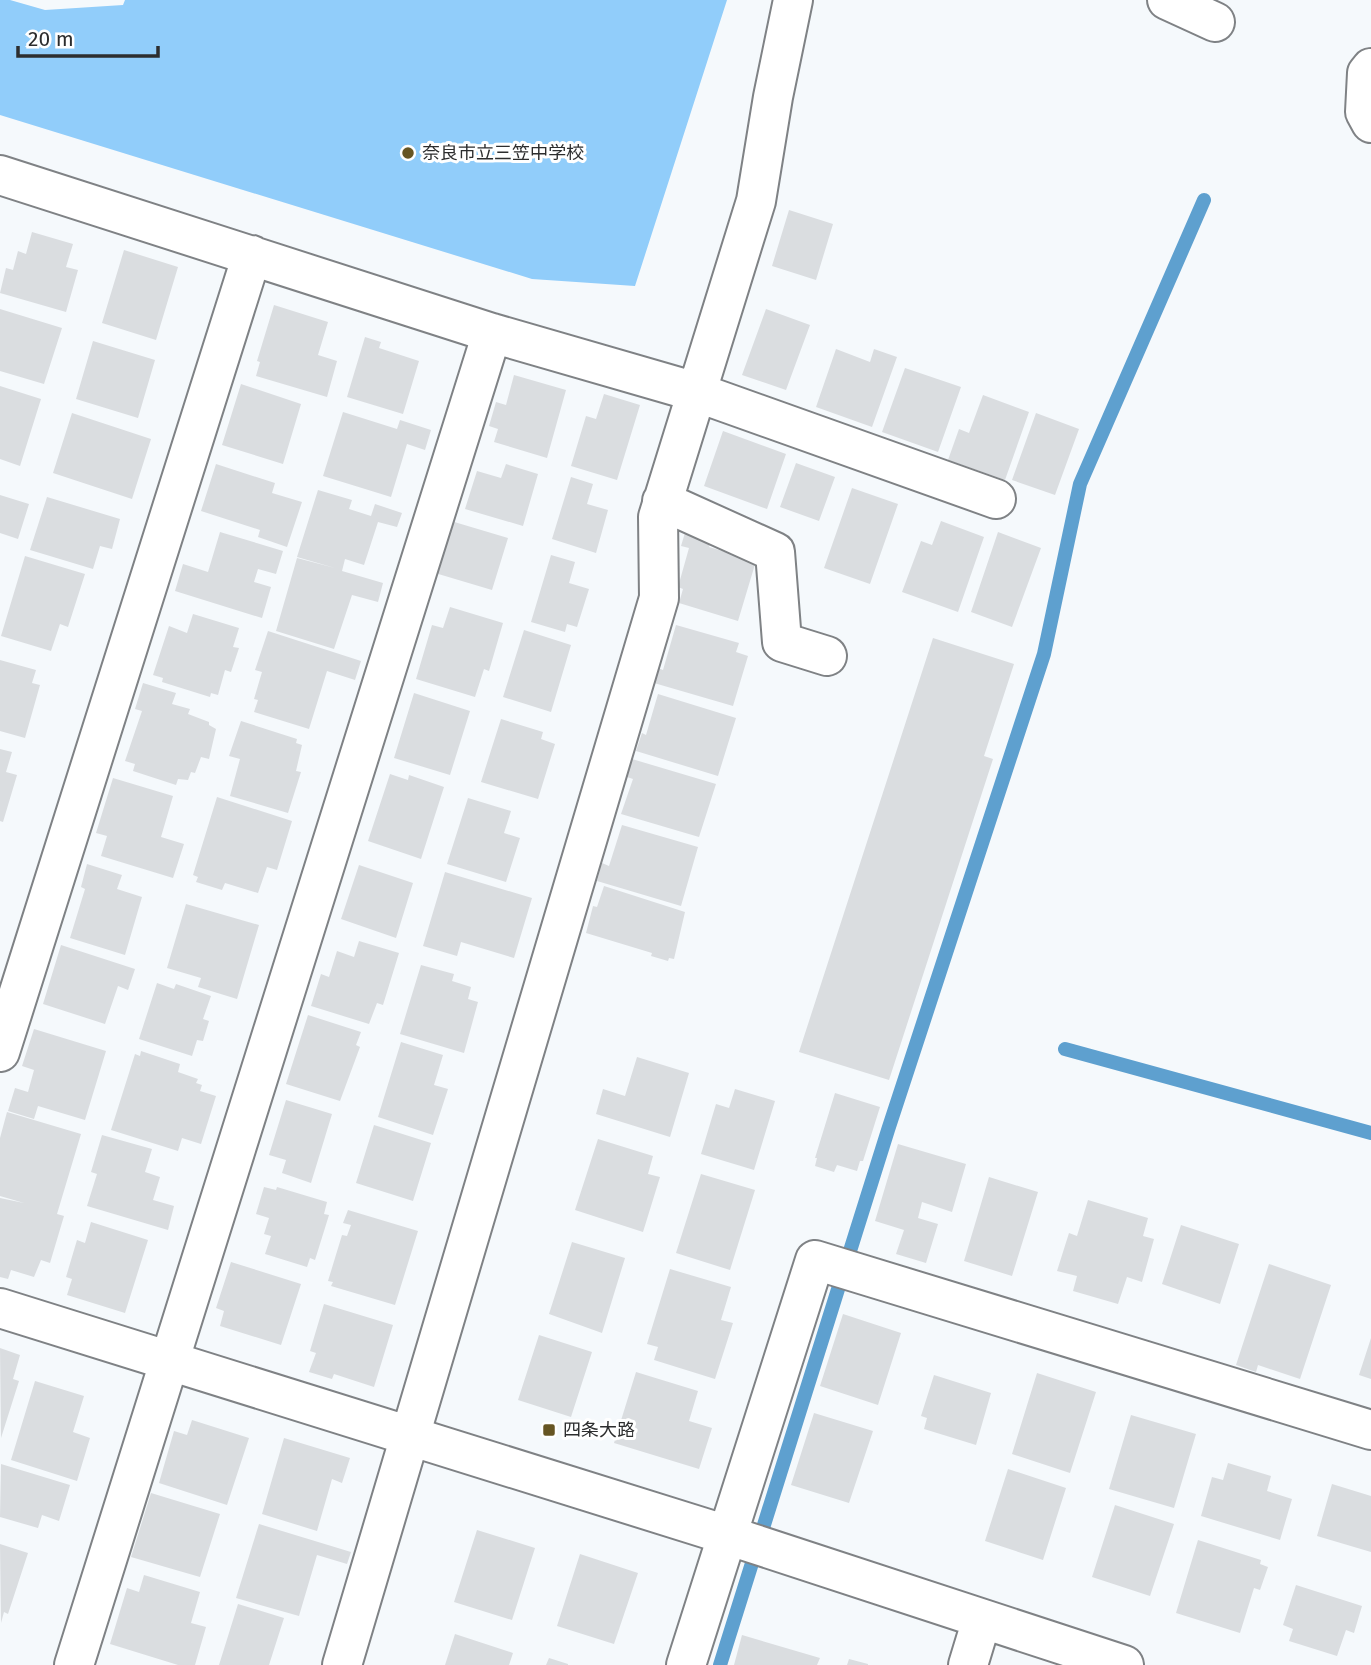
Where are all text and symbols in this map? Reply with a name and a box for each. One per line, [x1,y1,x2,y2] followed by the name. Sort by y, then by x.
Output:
[18,14,158,58] scale bar
[28,26,74,52] text: 20 m
[422,142,584,164] place label: 奈良市立三笠中学校
[400,145,416,161] marker: 奈良市立三笠中学校
[563,1419,635,1441] place label: 四条大路
[541,1422,557,1438] marker: 四条大路

